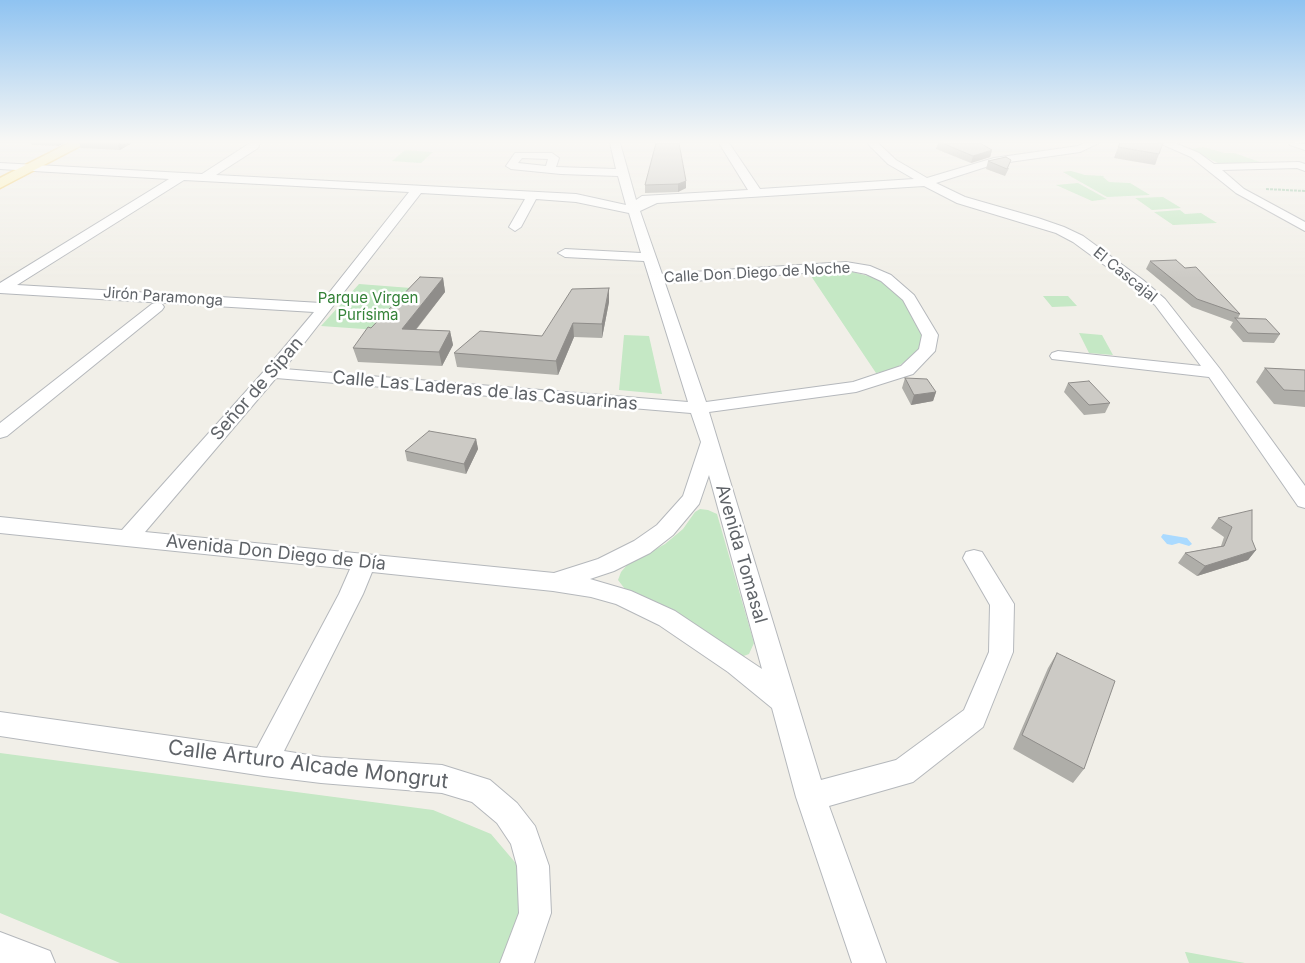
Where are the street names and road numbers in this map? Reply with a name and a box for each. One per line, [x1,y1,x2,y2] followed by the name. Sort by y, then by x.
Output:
[1089,244,1161,306] street label: El Cascajal
[663,259,851,287] street label: Calle Don Diego de Noche
[102,284,224,310] street label: Jirón Paramonga
[206,333,308,445] street label: Señor de Sipan
[331,367,639,415] street label: Calle Las Laderas de las Casuarinas
[711,482,771,626] street label: Avenida Tomasal
[165,531,387,575] street label: Avenida Don Diego de Día
[166,735,450,795] street label: Calle Arturo Alcade Mongrut

